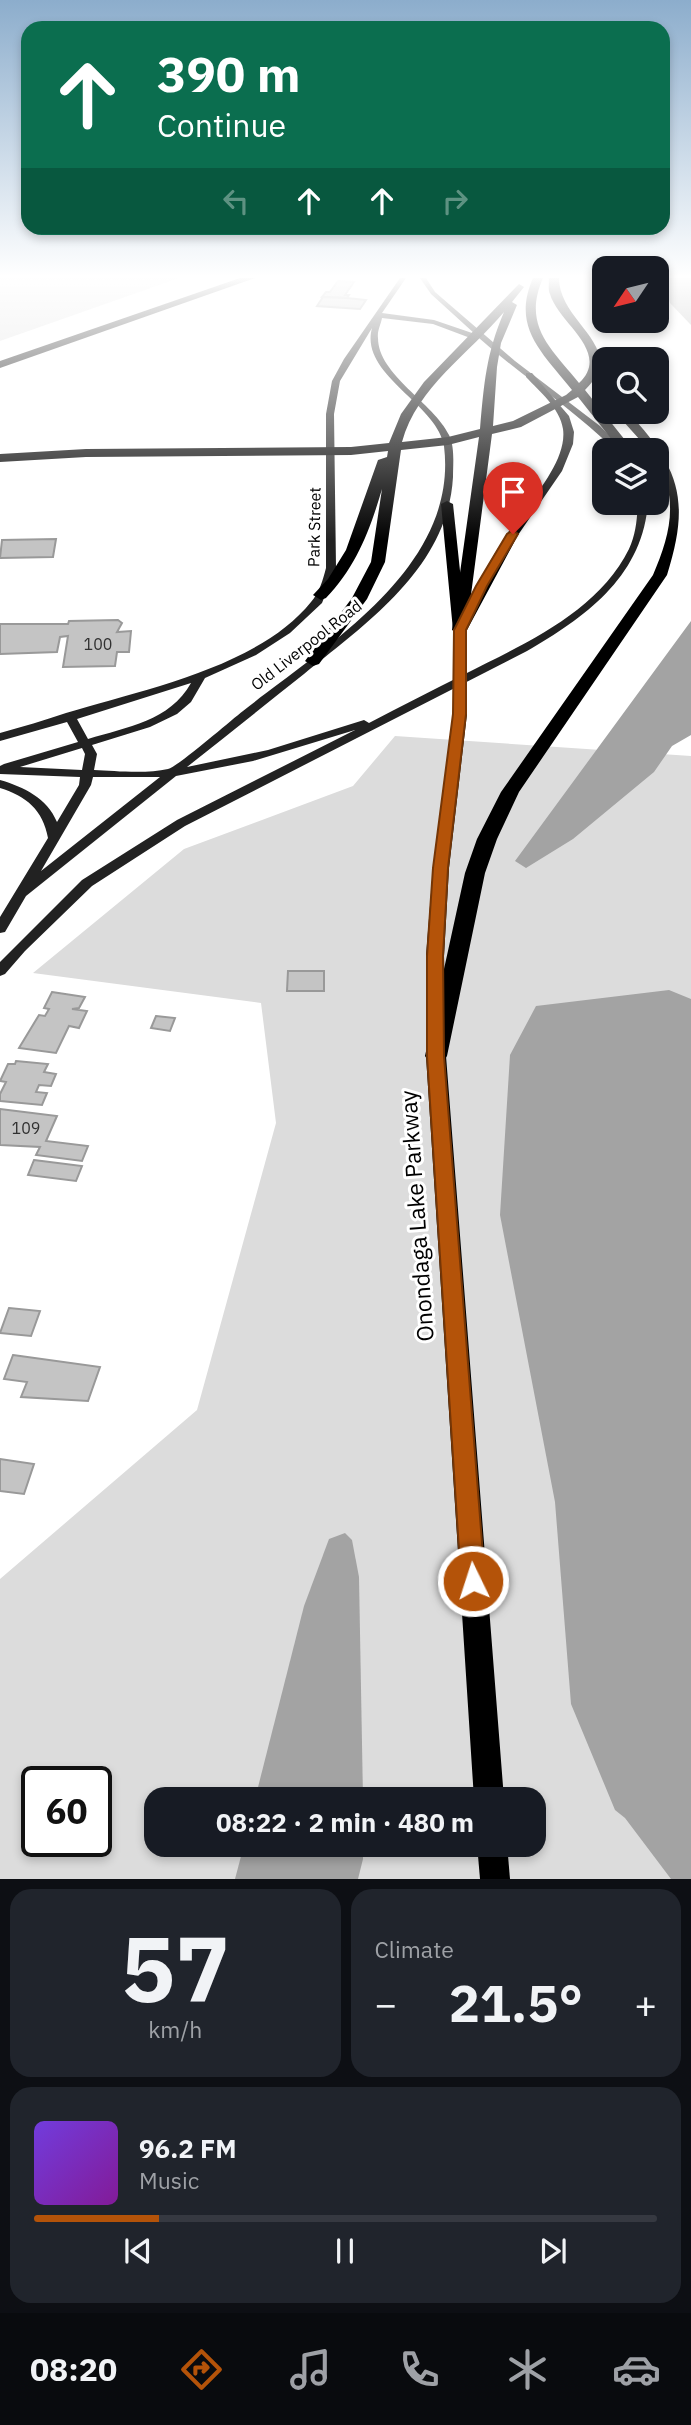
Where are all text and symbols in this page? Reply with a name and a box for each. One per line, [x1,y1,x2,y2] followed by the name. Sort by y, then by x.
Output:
[157,42,301,105] text: 390 m
[42,49,133,140] icon: ahead
[157,104,286,146] text: Continue
[217,182,255,220] icon: left
[290,182,328,220] icon: ahead
[363,182,401,220] icon: ahead
[436,182,474,220] icon: right
[592,256,668,332] north arrow
[592,256,669,515] map controls
[592,347,669,424] button: search
[592,438,669,515] button: layers
[483,462,543,534] pin
[494,473,532,511] icon: arrive
[303,487,325,567] street label: Park Street
[247,595,365,695] street label: Old Liverpool Road
[84,634,112,654] house number: 100
[392,1089,440,1343] street label: Onondaga Lake Parkway
[12,1118,40,1138] house number: 109
[436,1544,510,1618] position arrow
[21,1766,112,1857] speed limit sign: 60
[216,1805,474,1839] text: 08:22 · 2 min · 480 m
[121,1909,230,2027] text: 57
[375,1934,454,1964] text: Climate
[449,1969,583,2036] text: 21.5°
[375,1979,397,2028] text: −
[634,1979,657,2028] text: +
[148,2014,202,2044] text: km/h
[139,2131,237,2165] text: 96.2 FM
[139,2165,199,2195] text: Music
[119,2232,157,2270] icon: previous
[326,2232,364,2270] icon: pause
[534,2232,572,2270] icon: next
[177,2345,226,2394] icon: directions
[286,2345,335,2394] icon: music
[395,2345,444,2394] icon: phone
[503,2345,552,2394] icon: climate
[612,2345,661,2394] icon: car
[30,2348,117,2390] text: 08:20

